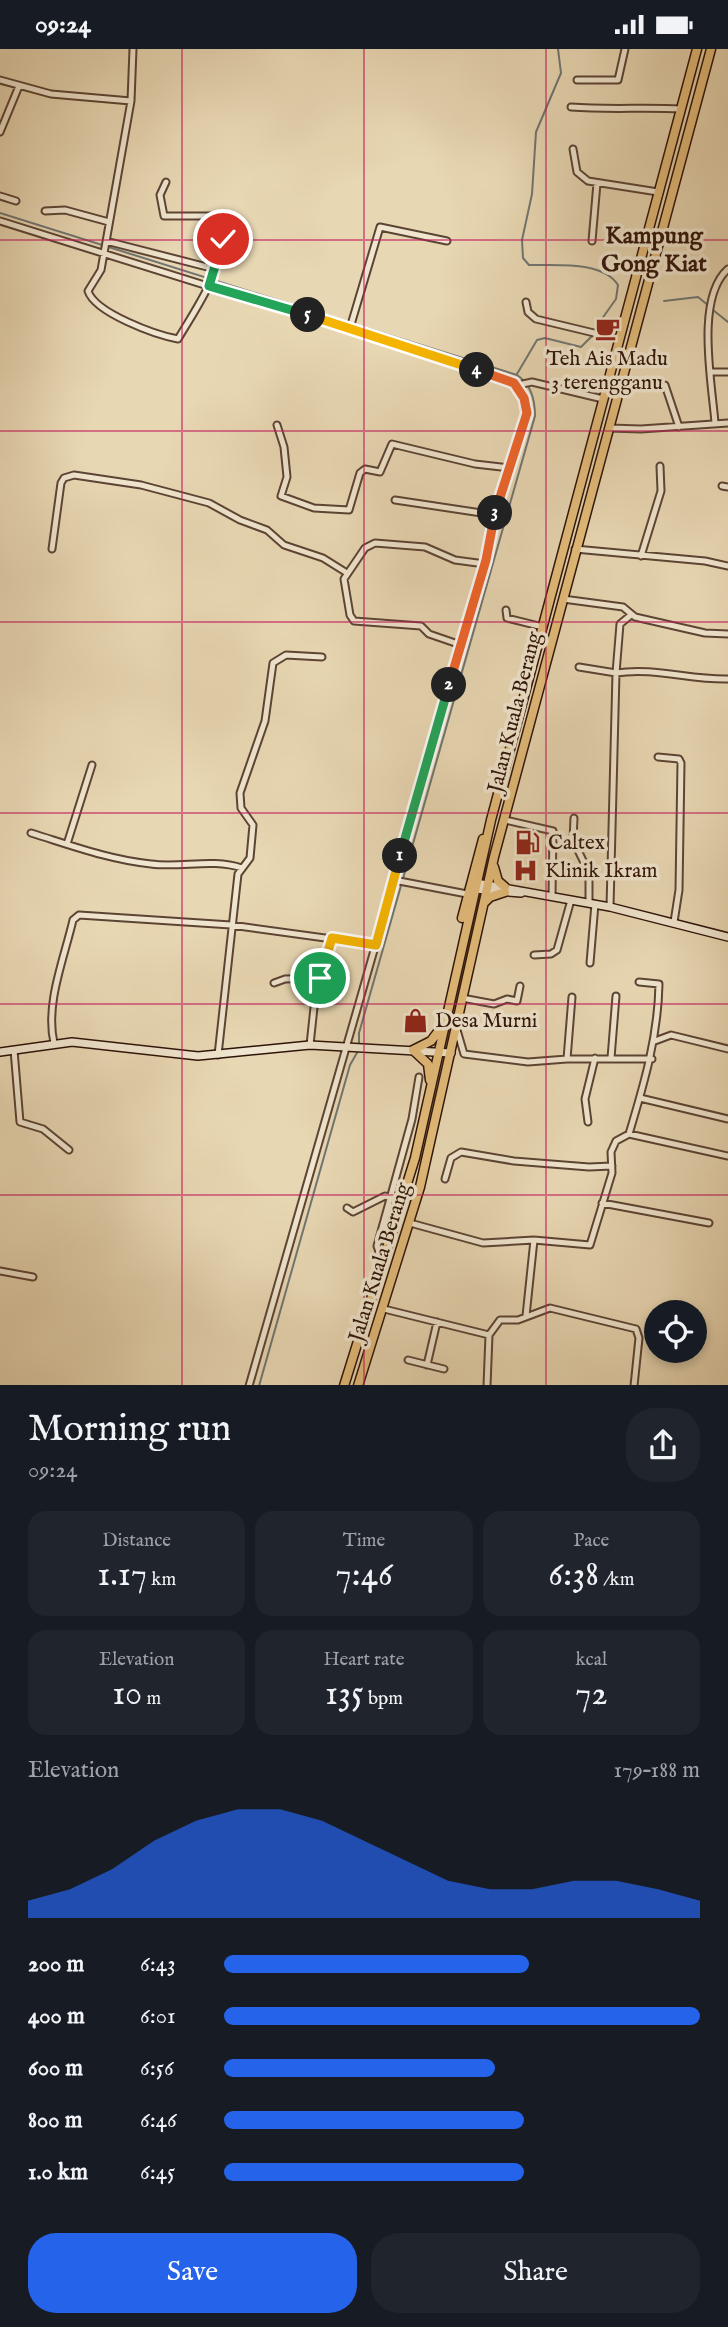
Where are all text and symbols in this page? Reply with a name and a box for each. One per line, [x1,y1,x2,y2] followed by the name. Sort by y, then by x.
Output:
[35,8,91,41] text: 09:24
[193,209,253,269] pin
[204,220,242,258] icon: check
[601,221,707,280] district label: Kampung Gong Kiat
[290,297,326,333] pin: 5
[304,302,311,326] text: 5
[593,315,621,343] cafe icon: Teh Ais Madu 3 terengganu
[546,346,668,397] place label: Teh Ais Madu 3 terengganu
[460,353,494,387] pin: 4
[472,357,481,381] text: 4
[477,496,512,531] pin: 3
[491,500,498,524] text: 3
[482,628,549,798] street label: Jalan Kuala Berang
[432,667,466,703] pin: 2
[444,672,453,696] text: 2
[514,828,542,856] fuel station icon: Caltex
[548,830,605,857] place label: Caltex
[382,839,418,873] pin: 1
[396,843,403,867] text: 1
[511,856,539,884] hospital icon: Klinik Ikram
[545,858,657,885] place label: Klinik Ikram
[290,948,350,1008] pin
[301,959,339,997] icon: arrive
[401,1006,429,1034] shop icon: Desa Murni
[435,1008,537,1035] place label: Desa Murni
[343,1179,418,1347] street label: Jalan Kuala Berang
[644,1300,707,1363] map controls
[644,1300,707,1363] button: locate
[28,1406,231,1454] text: Morning run
[626,1408,700,1482] button: share
[28,1456,77,1485] text: 09:24
[102,1529,171,1553] text: Distance
[343,1529,385,1553] text: Time
[573,1529,609,1553] text: Pace
[97,1553,147,1598] text: 1.17
[335,1553,393,1598] text: 7:46
[548,1553,599,1598] text: 6:38
[147,1568,176,1592] text: km
[599,1568,634,1592] text: /km
[99,1648,174,1672] text: Elevation
[323,1648,405,1672] text: Heart rate
[575,1648,607,1672] text: kcal
[112,1672,142,1717] text: 10
[325,1672,364,1717] text: 135
[575,1672,608,1717] text: 72
[142,1687,161,1711] text: m
[364,1687,403,1711] text: bpm
[28,1756,119,1785] text: Elevation
[614,1756,700,1785] text: 179–188 m
[28,1950,84,1979] text: 200 m
[140,1950,176,1979] text: 6:43
[28,2002,85,2031] text: 400 m
[140,2002,176,2031] text: 6:01
[28,2054,83,2083] text: 600 m
[140,2054,174,2083] text: 6:56
[28,2106,82,2135] text: 800 m
[140,2106,177,2135] text: 6:46
[28,2158,88,2187] text: 1.0 km
[140,2158,175,2187] text: 6:45
[28,2233,357,2313] button: Save
[371,2233,700,2313] button: Share

